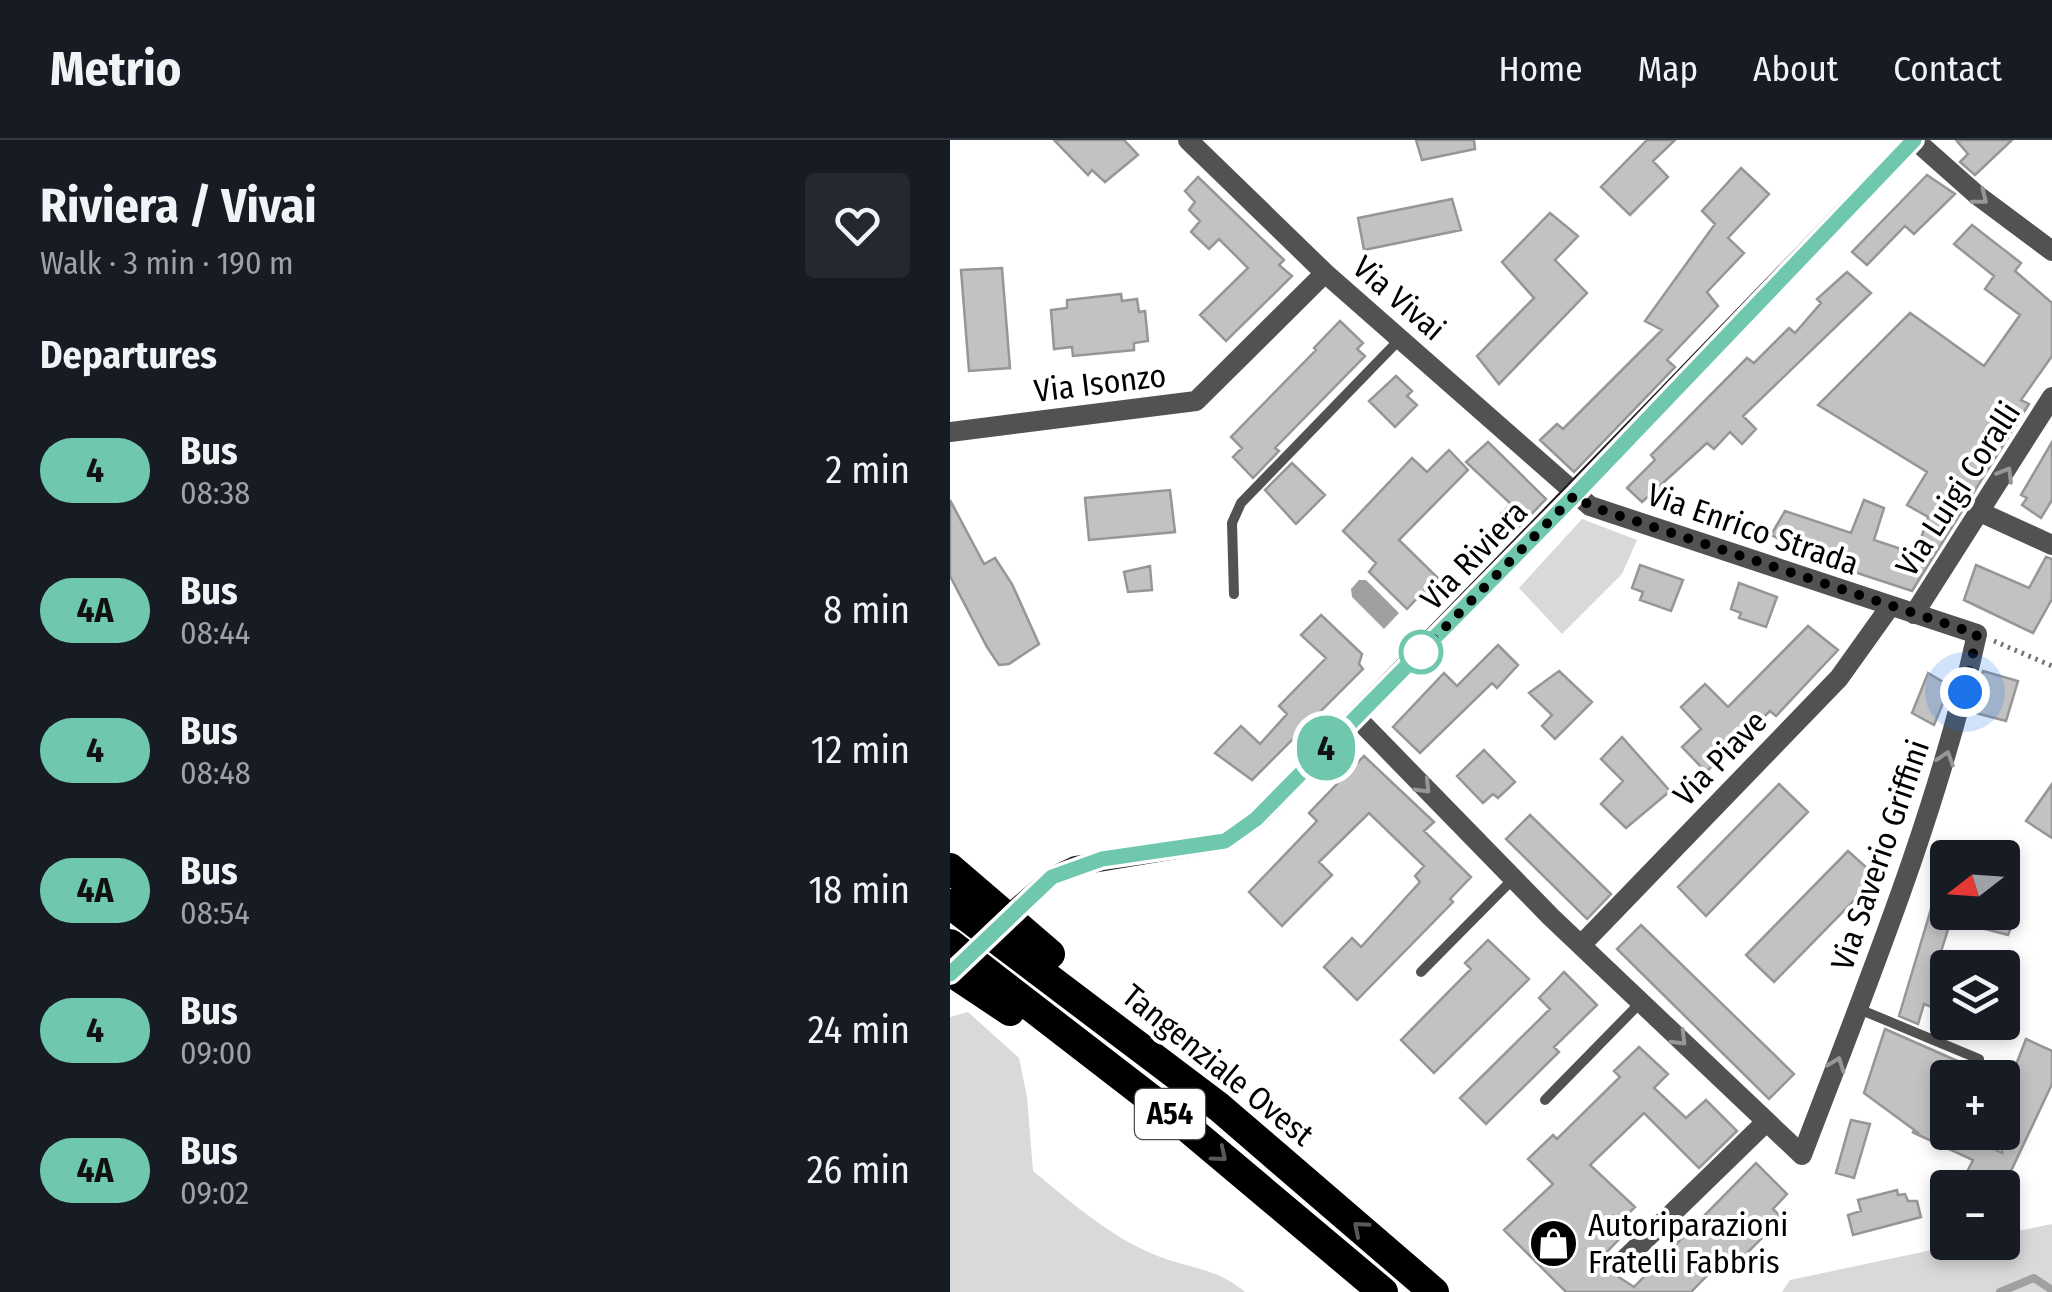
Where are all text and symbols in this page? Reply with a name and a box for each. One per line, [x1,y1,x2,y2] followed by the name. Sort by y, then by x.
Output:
[50,40,181,98] text: Metrio
[1499,48,1582,90] text: Home
[1637,48,1698,90] text: Map
[1753,48,1838,90] text: About
[1893,48,2002,90] text: Contact
[805,173,910,278] button: heart
[40,177,317,235] text: Riviera / Vivai
[1970,186,1988,204] one-way arrow
[40,244,294,282] text: Walk · 3 min · 190 m
[1345,248,1453,348] street label: Via Vivai
[40,332,217,378] text: Departures
[1032,356,1168,410] street label: Via Isonzo
[1888,395,2028,583] street label: Via Luigi Coralli
[180,428,238,474] text: Bus
[825,447,910,493] text: 2 min
[86,449,104,491] text: 4
[1994,467,2013,485] one-way arrow
[180,474,250,512] text: 08:38
[1642,475,1864,583] street label: Via Enrico Strada
[1413,493,1535,617] street label: Via Riviera
[180,568,238,614] text: Bus
[823,587,910,633] text: 8 min
[77,589,114,631] text: 4A
[180,614,250,652] text: 08:44
[1400,631,1442,673] unlabelled marker
[1940,667,1990,717] your location
[1666,703,1774,813] street label: Via Piave
[180,708,238,754] text: Bus
[1294,716,1358,780] line badge: 4
[811,727,910,773] text: 12 min
[1317,727,1335,769] text: 4
[86,729,104,771] text: 4
[1823,735,1937,975] street label: Via Saverio Griffini
[1934,750,1954,767] one-way arrow
[180,754,251,792] text: 08:48
[1412,775,1430,793] one-way arrow
[1930,840,2020,930] north arrow
[1930,840,2020,1260] map controls
[180,848,238,894] text: Bus
[808,867,910,913] text: 18 min
[77,869,114,911] text: 4A
[180,894,250,932] text: 08:54
[1930,950,2020,1040] button: layers
[1115,976,1322,1154] street label: Tangenziale Ovest
[180,988,238,1034] text: Bus
[808,1007,910,1053] text: 24 min
[86,1009,104,1051] text: 4
[1669,1028,1687,1046] one-way arrow
[180,1034,252,1072] text: 09:00
[1825,1056,1846,1073] one-way arrow
[1930,1060,2020,1150] button: +
[1135,1089,1205,1139] road number: A54
[180,1128,238,1174] text: Bus
[1209,1143,1227,1161] one-way arrow
[807,1147,910,1193] text: 26 min
[77,1149,114,1191] text: 4A
[1930,1170,2020,1260] button: −
[180,1174,249,1212] text: 09:02
[1588,1206,1788,1281] place label: Autoriparazioni Fratelli Fabbris
[1527,1217,1579,1269] shop icon: Autoriparazioni Fratelli Fabbris
[1353,1222,1372,1240] one-way arrow

